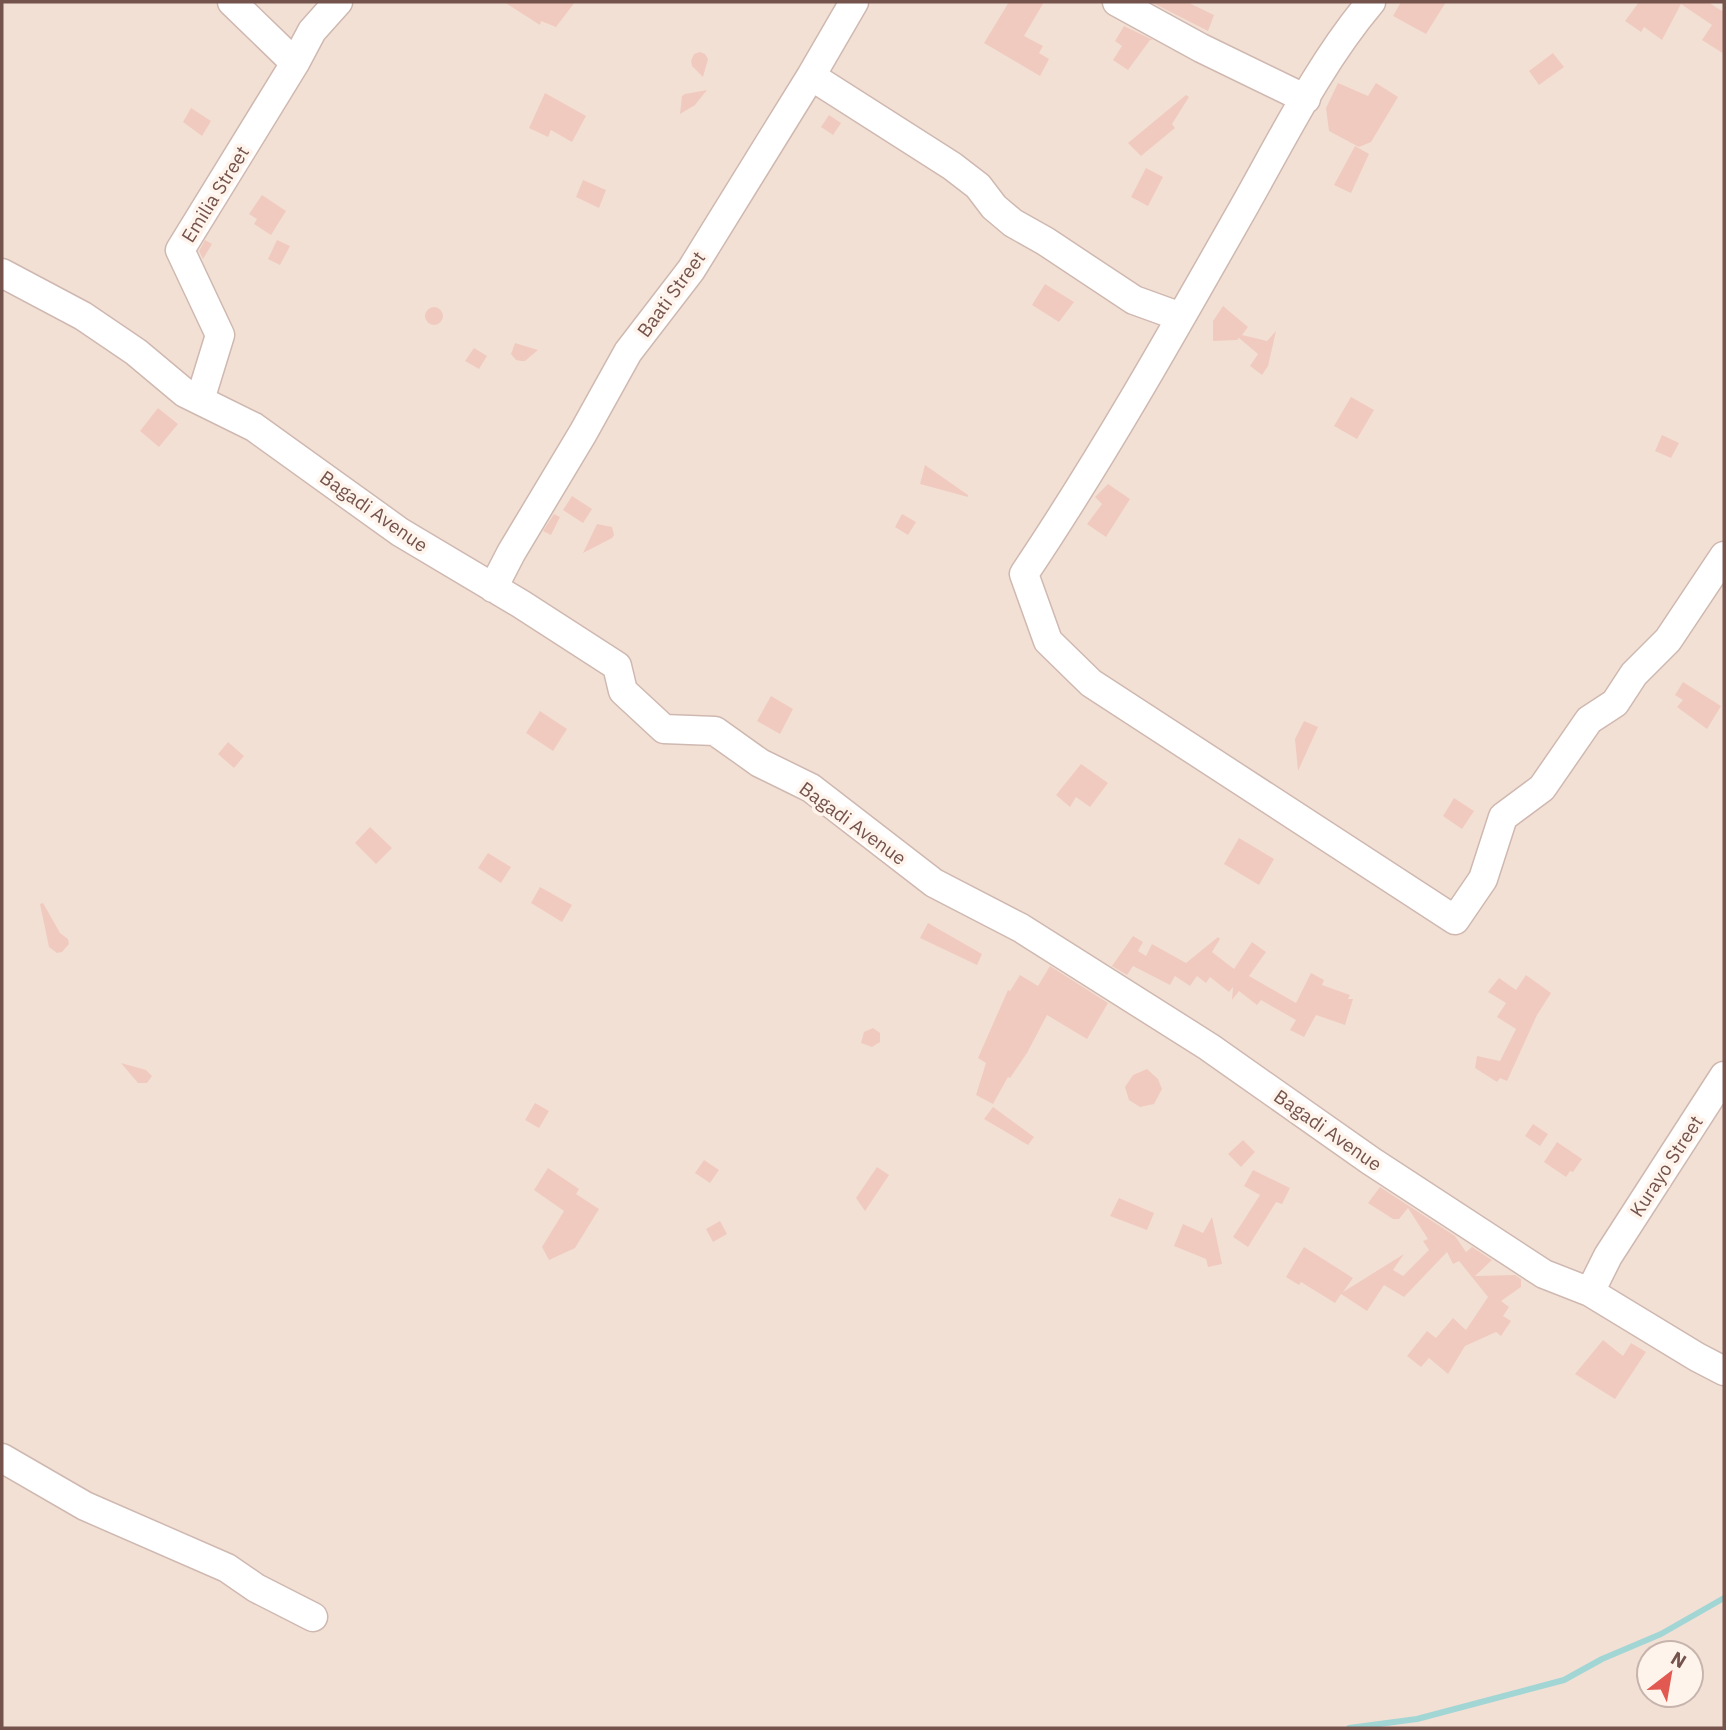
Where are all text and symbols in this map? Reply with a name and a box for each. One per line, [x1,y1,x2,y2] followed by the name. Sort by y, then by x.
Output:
[176,141,254,247] street label: Emilia Street
[632,246,710,342] street label: Baati Street
[315,465,433,557] street label: Bagadi Avenue
[795,776,911,870] street label: Bagadi Avenue
[1269,1084,1387,1176] street label: Bagadi Avenue
[1624,1111,1708,1221] street label: Kurayo Street
[1635,1639,1705,1709] north arrow
[1667,1646,1691,1673] text: N

